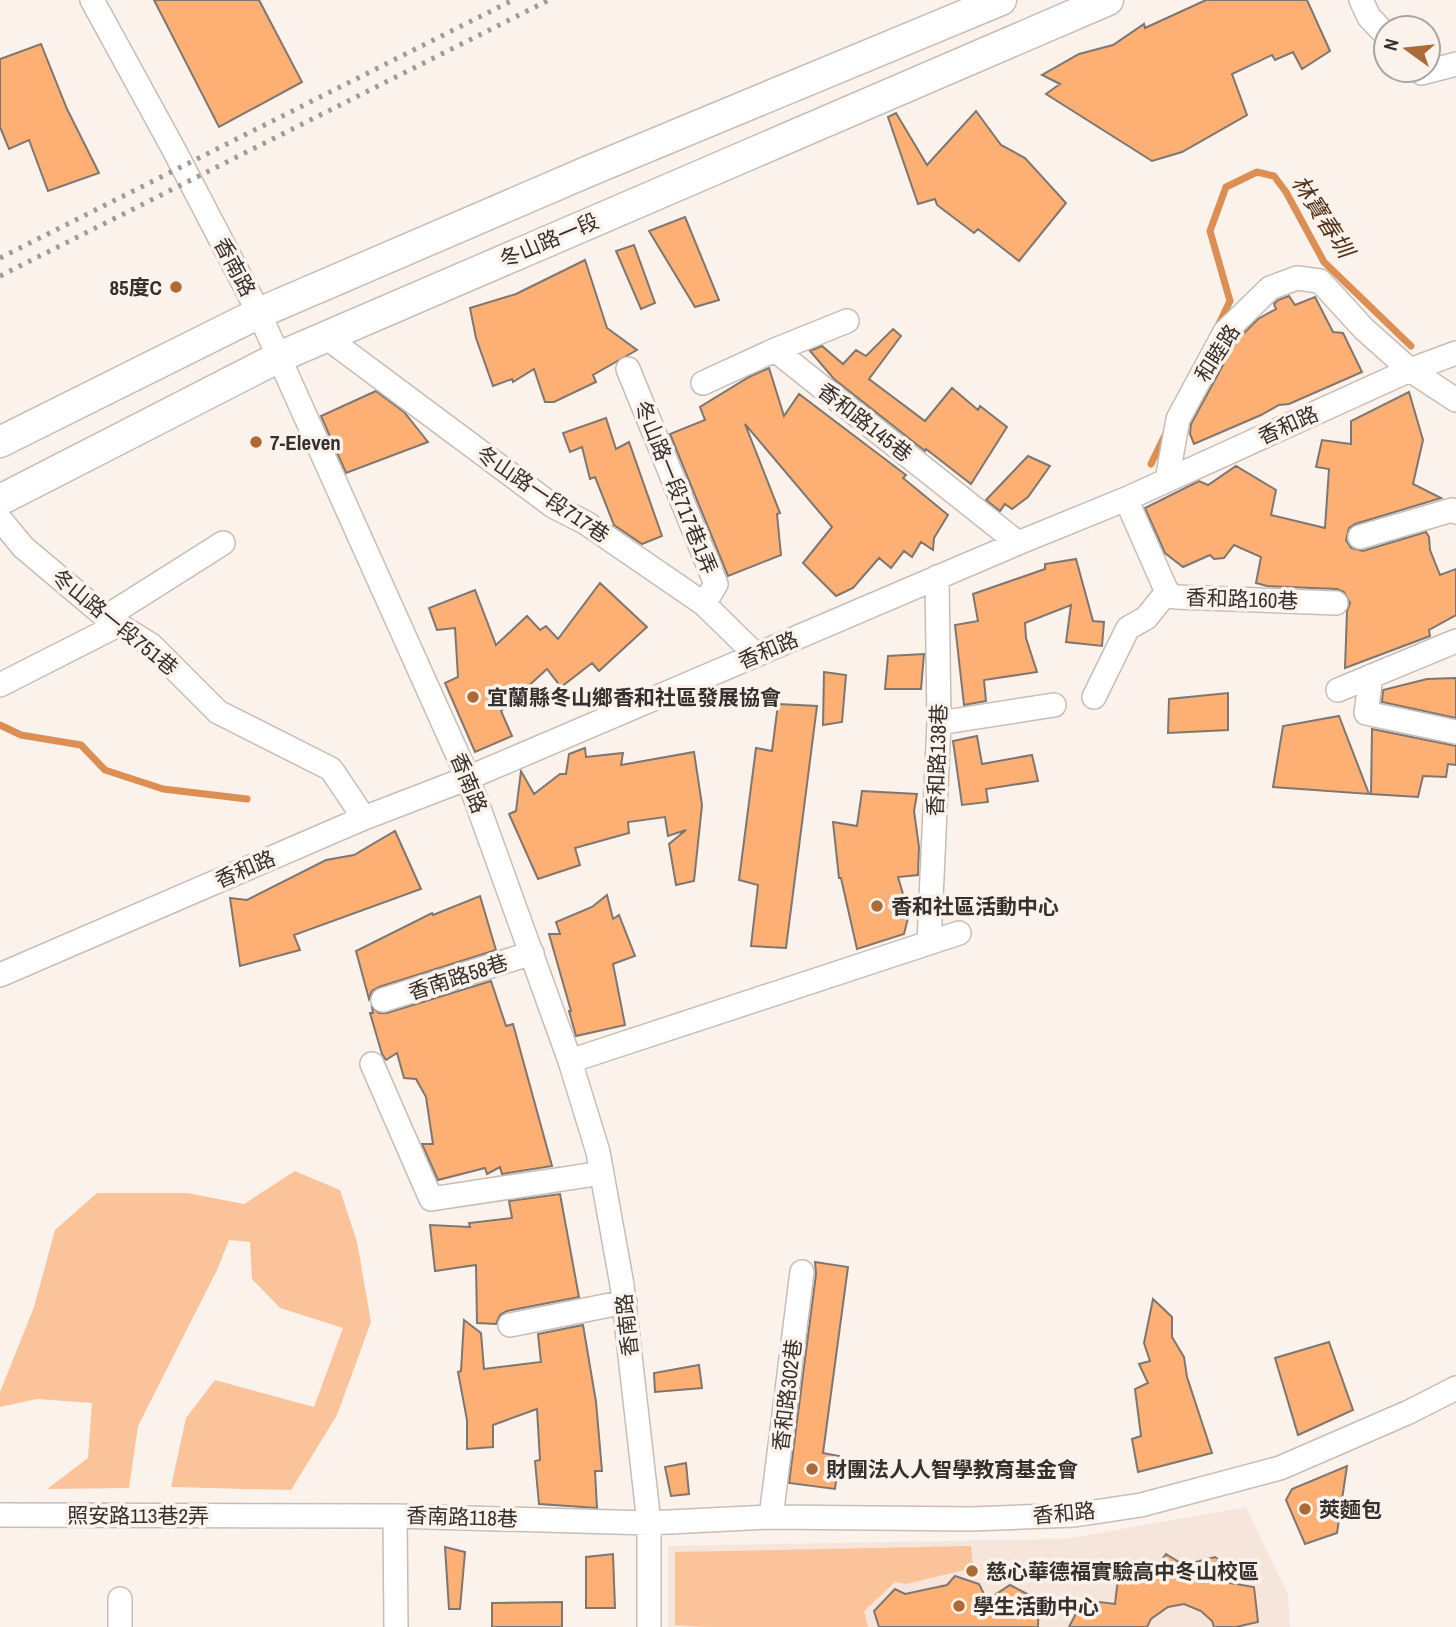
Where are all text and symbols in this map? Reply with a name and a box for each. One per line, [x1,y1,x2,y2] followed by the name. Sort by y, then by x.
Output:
[1372,14,1442,84] north arrow
[1377,36,1405,53] text: N
[1285,169,1363,266] water label: 林寶春圳
[495,206,603,274] street label: 冬山路一段
[207,232,263,302] street label: 香南路
[109,273,162,302] place label: 85度C
[168,279,184,295] marker: 85度C
[1188,319,1246,387] street label: 和睦路
[812,376,918,468] street label: 香和路145巷
[628,396,724,578] street label: 冬山路一段717巷1弄
[1253,399,1323,451] street label: 香和路
[270,428,341,457] place label: 7-Eleven
[248,434,264,450] marker: 7-Eleven
[471,439,615,549] street label: 冬山路一段717巷
[46,562,184,682] street label: 冬山路一段751巷
[1185,583,1299,615] street label: 香和路160巷
[733,624,803,676] street label: 香和路
[487,683,781,712] place label: 宜蘭縣冬山鄉香和社區發展協會
[465,689,481,705] marker: 宜蘭縣冬山鄉香和社區發展協會
[921,703,953,817] street label: 香和路138巷
[444,748,494,818] street label: 香南路
[210,843,280,895] street label: 香和路
[891,892,1059,921] place label: 香和社區活動中心
[869,898,885,914] marker: 香和社區活動中心
[404,947,512,1007] street label: 香南路58巷
[609,1292,645,1358] street label: 香南路
[766,1337,808,1453] street label: 香和路302巷
[826,1455,1078,1484] place label: 財團法人人智學教育基金會
[804,1461,820,1477] marker: 財團法人人智學教育基金會
[1319,1495,1382,1524] place label: 莢麵包
[1031,1496,1097,1530] street label: 香和路
[67,1501,209,1530] street label: 照安路113巷2弄
[406,1501,518,1533] street label: 香南路118巷
[1297,1501,1313,1517] marker: 莢麵包
[986,1557,1259,1586] place label: 慈心華德福實驗高中冬山校區
[964,1563,980,1579] marker: 慈心華德福實驗高中冬山校區
[973,1592,1099,1621] place label: 學生活動中心
[951,1598,967,1614] marker: 學生活動中心

